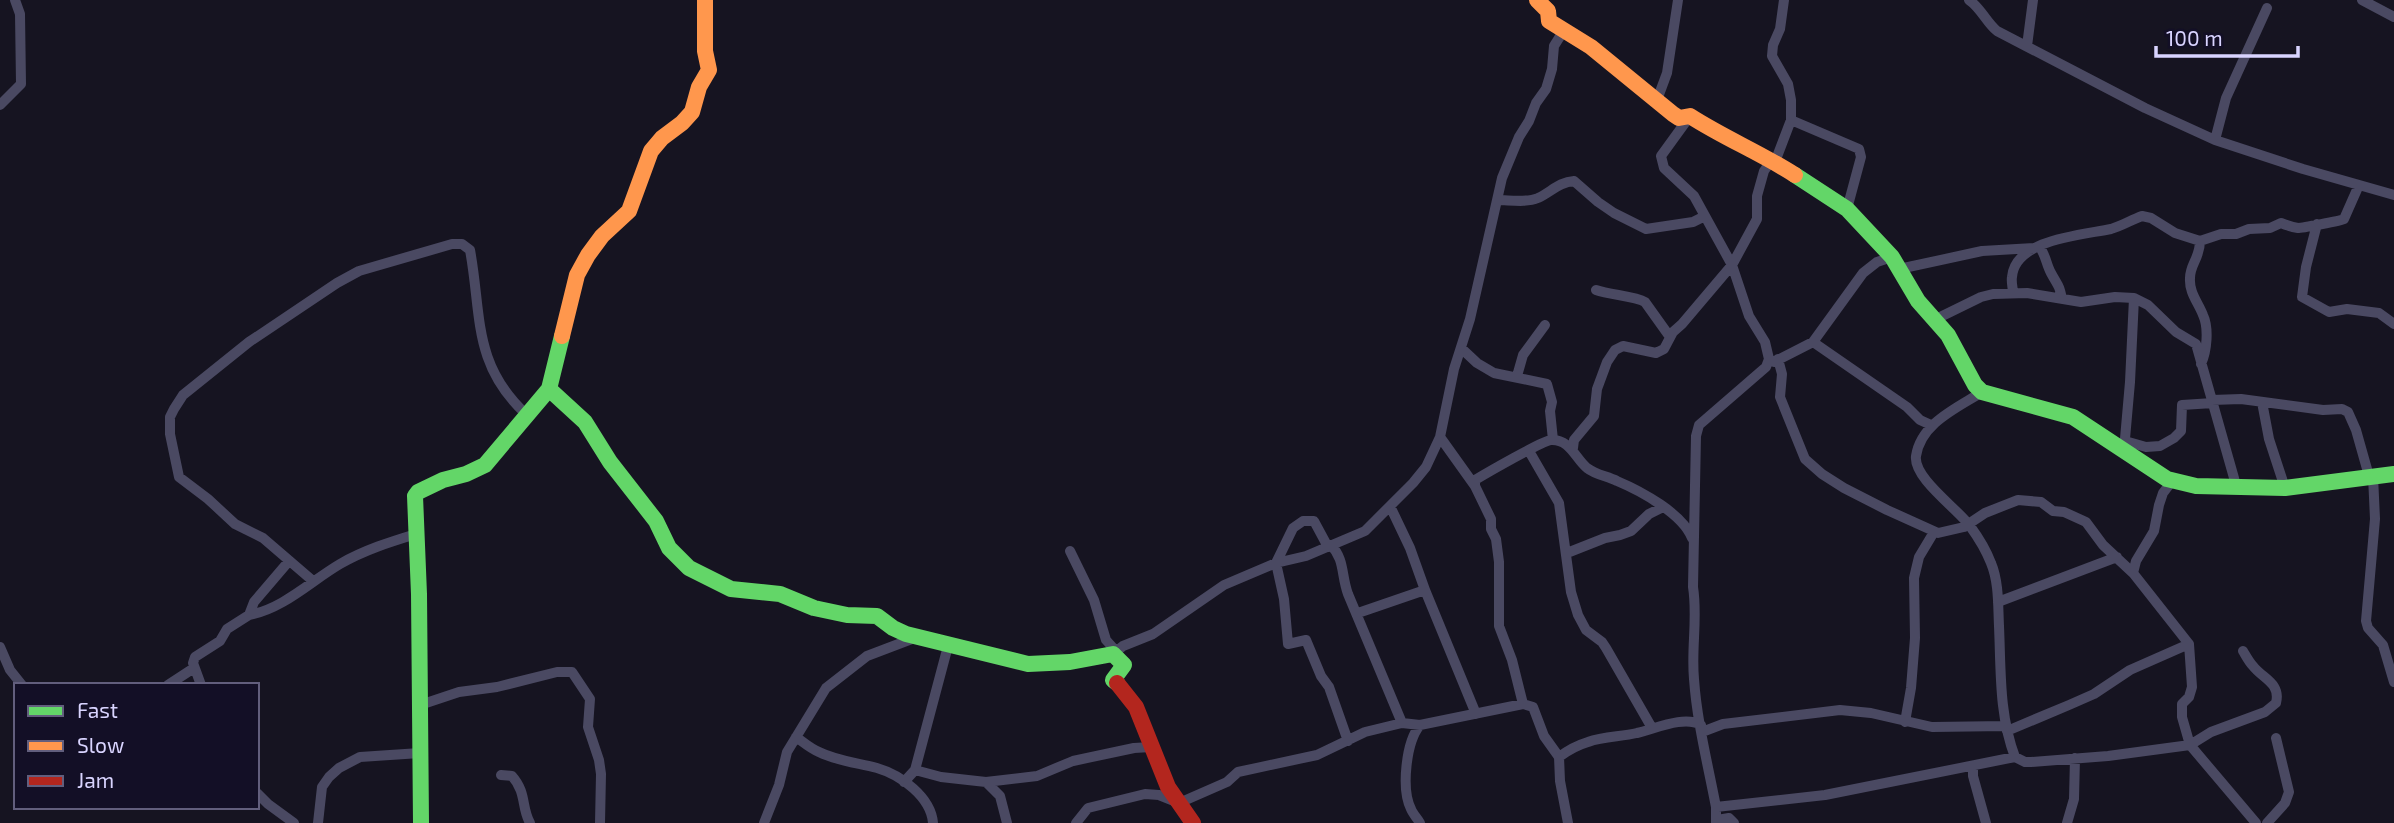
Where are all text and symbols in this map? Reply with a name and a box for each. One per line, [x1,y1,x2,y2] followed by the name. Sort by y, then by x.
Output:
[2156,14,2298,58] scale bar
[2166,25,2223,50] text: 100 m
[14,683,259,809] legend
[77,697,118,722] text: Fast
[77,732,124,757] text: Slow
[77,767,114,792] text: Jam

